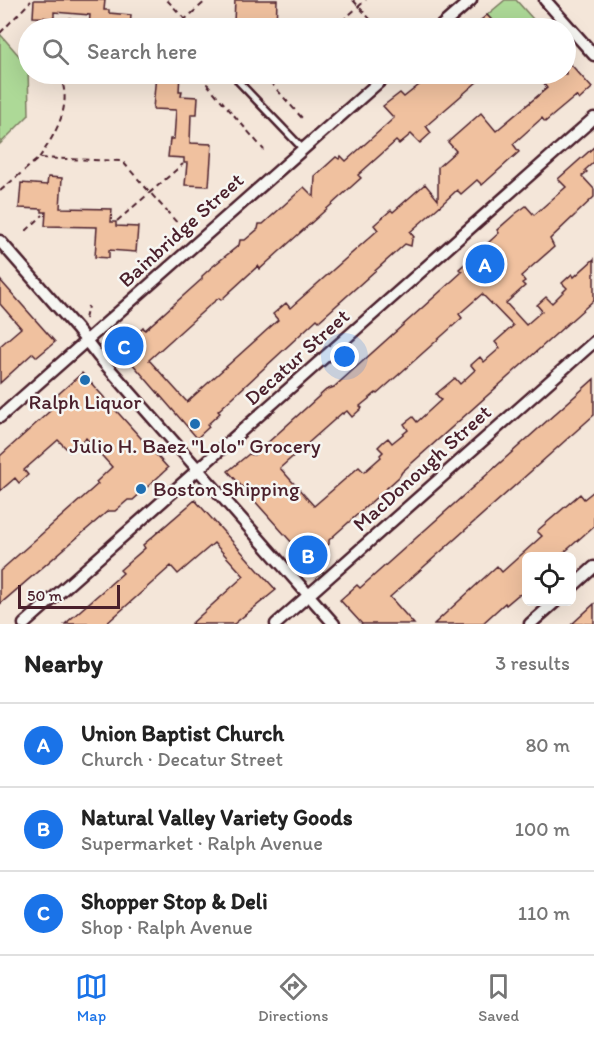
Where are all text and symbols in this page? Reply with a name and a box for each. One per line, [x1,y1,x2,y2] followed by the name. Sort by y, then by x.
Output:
[18,18,576,84] search box
[39,35,72,68] icon: search
[87,38,197,65] text: Search here
[113,167,248,292] street label: Bainbridge Street
[466,242,504,286] pin: A
[239,303,354,410] street label: Decatur Street
[104,324,144,368] pin: C
[330,342,359,371] your location
[78,373,92,387] marker: Ralph Liquor
[29,389,142,414] place label: Ralph Liquor
[347,399,496,536] street label: MacDonough Street
[188,417,202,431] marker: Julio H. Baez "Lolo" Grocery
[69,433,321,458] place label: Julio H. Baez "Lolo" Grocery
[153,476,300,501] place label: Boston Shipping
[134,482,148,496] marker: Boston Shipping
[288,532,328,578] pin: B
[522,552,576,606] map controls
[522,552,576,606] button: locate
[18,582,120,610] scale bar
[27,586,62,605] text: 50 m
[24,647,103,679] text: Nearby
[495,651,570,675] text: 3 results
[81,720,284,747] text: Union Baptist Church
[37,733,50,757] text: A
[525,733,570,757] text: 80 m
[81,747,283,771] text: Church · Decatur Street
[81,804,352,831] text: Natural Valley Variety Goods
[37,817,50,841] text: B
[515,817,570,841] text: 100 m
[81,831,323,855] text: Supermarket · Ralph Avenue
[81,888,268,915] text: Shopper Stop & Deli
[37,901,50,925] text: C
[518,901,570,925] text: 110 m
[81,915,253,939] text: Shop · Ralph Avenue
[75,970,108,1025] tab: Map
[258,970,328,1025] tab: Directions
[478,970,519,1025] tab: Saved

